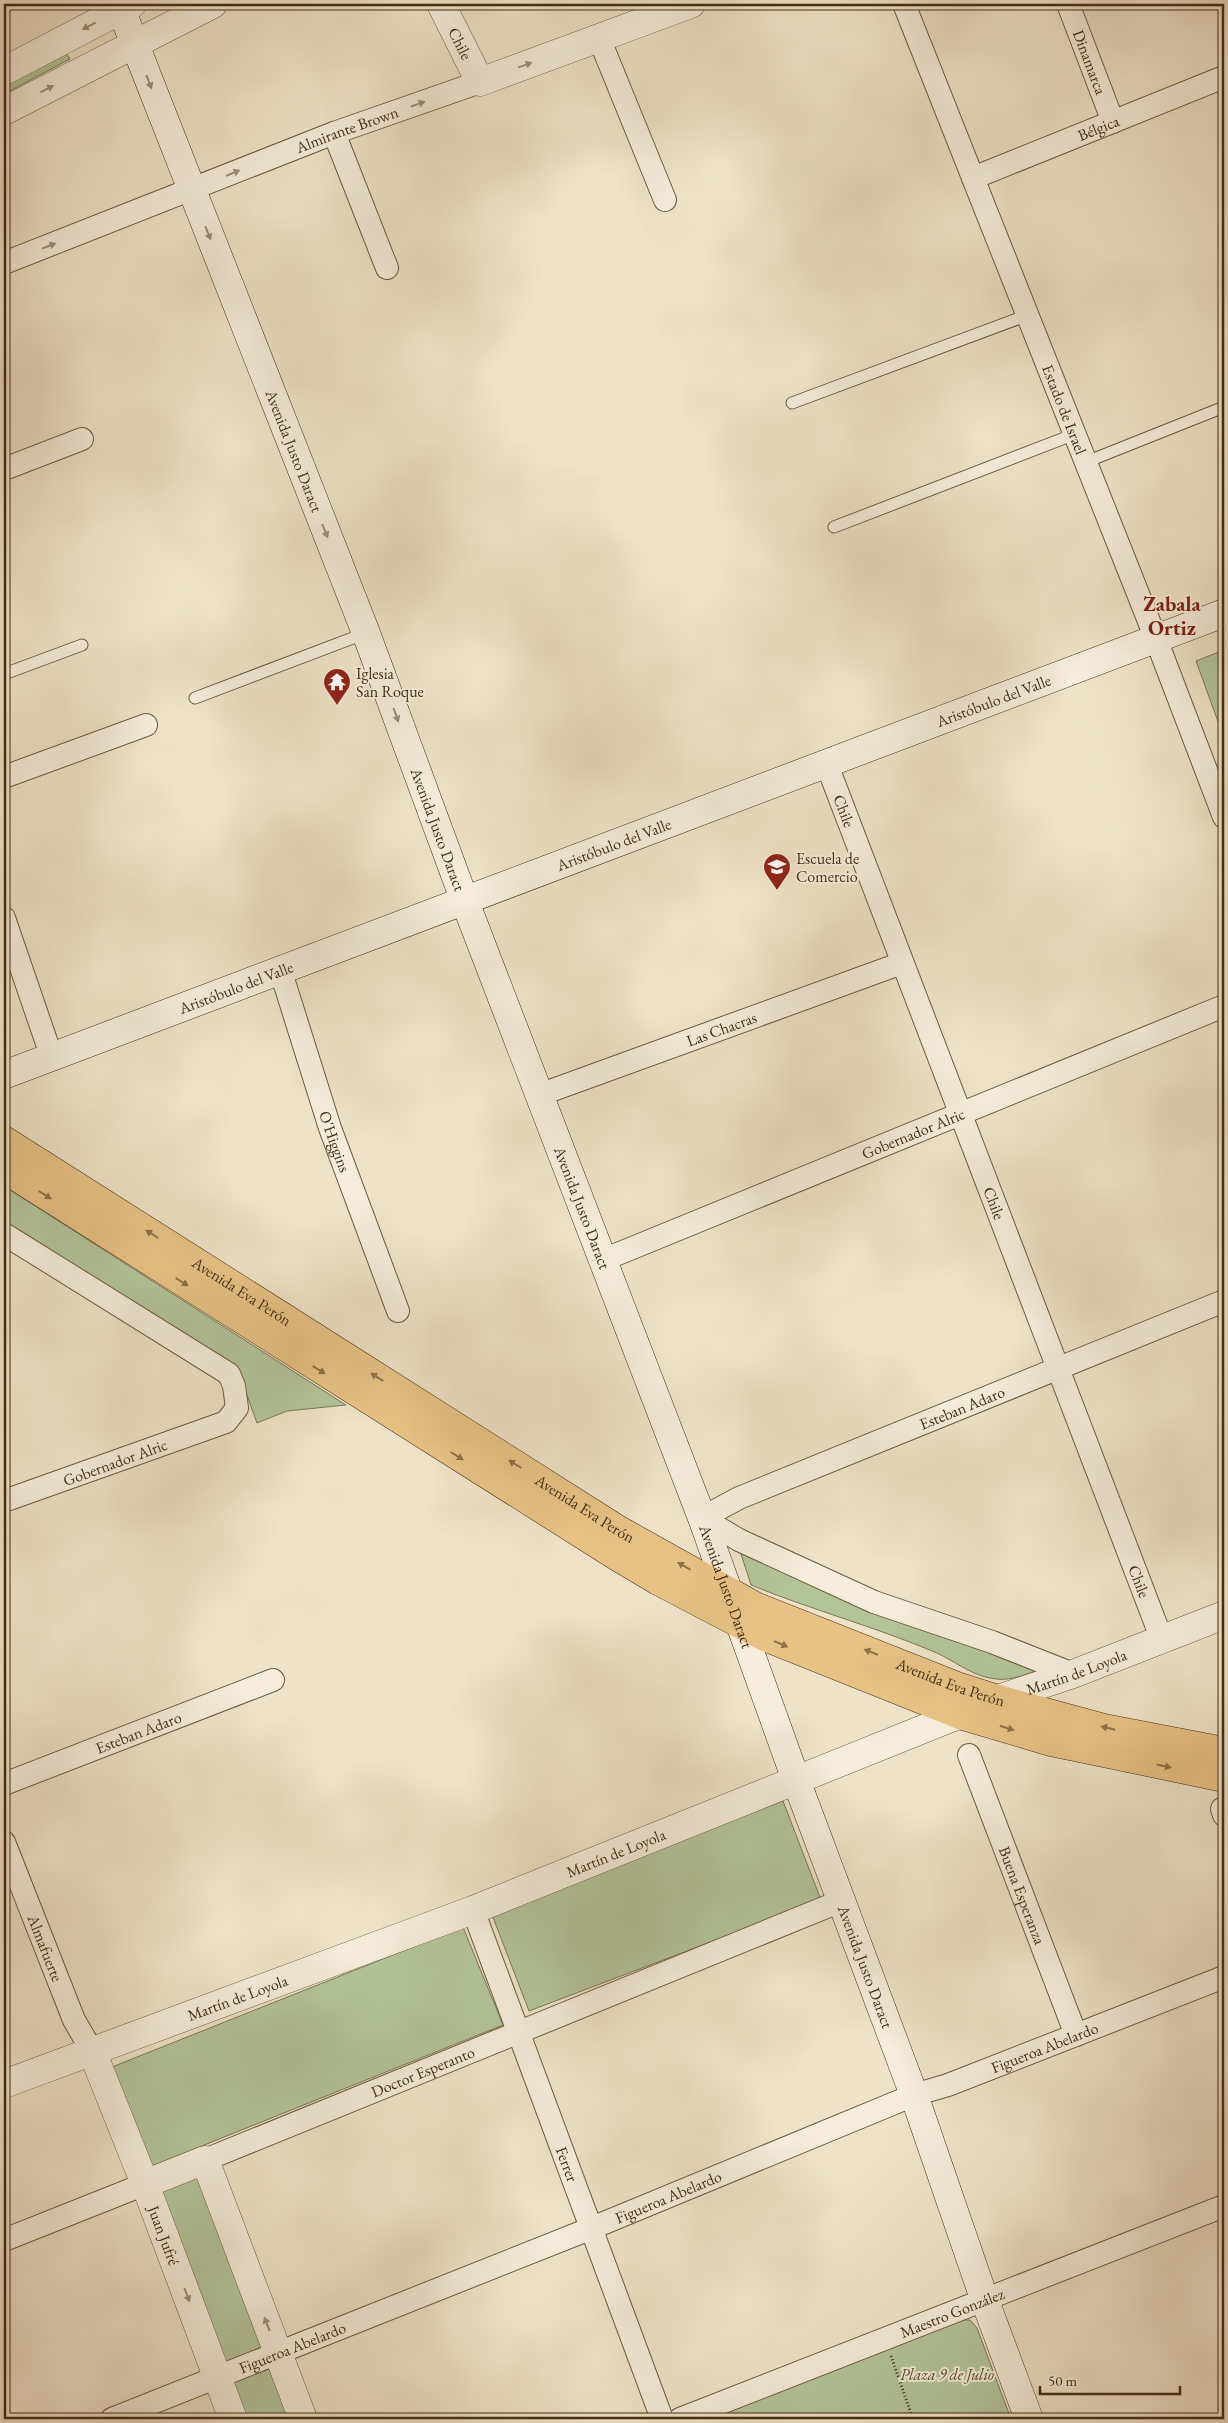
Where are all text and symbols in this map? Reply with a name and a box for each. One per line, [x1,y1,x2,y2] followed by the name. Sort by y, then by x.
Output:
[82,22,96,30] one-way arrow
[443,24,477,63] street label: Chile
[1068,27,1112,98] street label: Dinamarca
[518,61,533,68] one-way arrow
[145,75,153,90] one-way arrow
[40,84,54,92] one-way arrow
[411,100,426,108] one-way arrow
[292,101,402,158] street label: Almirante Brown
[1075,110,1123,146] street label: Bélgica
[226,169,240,177] one-way arrow
[204,226,212,241] one-way arrow
[42,241,56,249] one-way arrow
[1037,361,1092,458] street label: Estado de Israel
[260,386,327,515] street label: Avenida Justo Daract
[322,524,330,538] one-way arrow
[1143,590,1202,641] district label: Zabala Ortiz
[356,663,424,702] place label: Iglesia San Roque
[322,667,352,706] temple icon: Iglesia San Roque
[932,670,1054,732] street label: Aristóbulo del Valle
[392,708,400,723] one-way arrow
[405,764,470,894] street label: Avenida Justo Daract
[828,791,860,830] street label: Chile
[553,813,674,876] street label: Aristóbulo del Valle
[796,848,859,887] place label: Escuela de Comercio
[762,852,792,891] school or university icon: Escuela de Comercio
[175,956,296,1019] street label: Aristóbulo del Valle
[683,1007,760,1052] street label: Las Chacras
[859,1103,968,1164] street label: Gobernador Alric
[314,1108,355,1175] street label: O'Higgins
[549,1143,615,1272] street label: Avenida Justo Daract
[978,1184,1010,1223] street label: Chile
[38,1190,51,1200] one-way arrow
[145,1229,158,1238] one-way arrow
[187,1252,296,1331] street label: Avenida Eva Perón
[175,1278,189,1287] one-way arrow
[312,1365,326,1374] one-way arrow
[371,1372,384,1382] one-way arrow
[916,1381,1008,1435] street label: Esteban Adaro
[60,1434,170,1491] street label: Gobernador Alric
[450,1452,463,1461] one-way arrow
[508,1459,522,1468] one-way arrow
[530,1469,639,1548] street label: Avenida Eva Perón
[694,1521,758,1651] street label: Avenida Justo Daract
[677,1561,691,1570] one-way arrow
[1123,1562,1155,1601] street label: Chile
[774,1640,789,1648] one-way arrow
[1024,1644,1130,1700] street label: Martín de Loyola
[863,1648,878,1655] one-way arrow
[892,1653,1008,1712] street label: Avenida Eva Perón
[93,1706,184,1759] street label: Esteban Adaro
[1100,1724,1115,1732] one-way arrow
[999,1725,1014,1733] one-way arrow
[1157,1763,1173,1771] one-way arrow
[563,1823,669,1883] street label: Martín de Loyola
[994,1843,1051,1948] street label: Buena Esperanza
[832,1901,898,2031] street label: Avenida Justo Daract
[22,1911,68,1985] street label: Almafuerte
[185,1969,291,2026] street label: Martín de Loyola
[988,2017,1101,2078] street label: Figueroa Abelardo
[368,2041,478,2102] street label: Doctor Esperanto
[551,2144,583,2185] street label: Ferrer
[612,2166,725,2228] street label: Figueroa Abelardo
[142,2201,185,2268] street label: Juan Jufré
[897,2283,1007,2343] street label: Maestro González
[184,2288,191,2303] one-way arrow
[236,2317,349,2378] street label: Figueroa Abelardo
[263,2317,270,2332] one-way arrow
[1040,2363,1180,2395] scale bar
[900,2364,994,2385] park label: Plaza 9 de Julio
[1048,2371,1077,2390] text: 50 m

